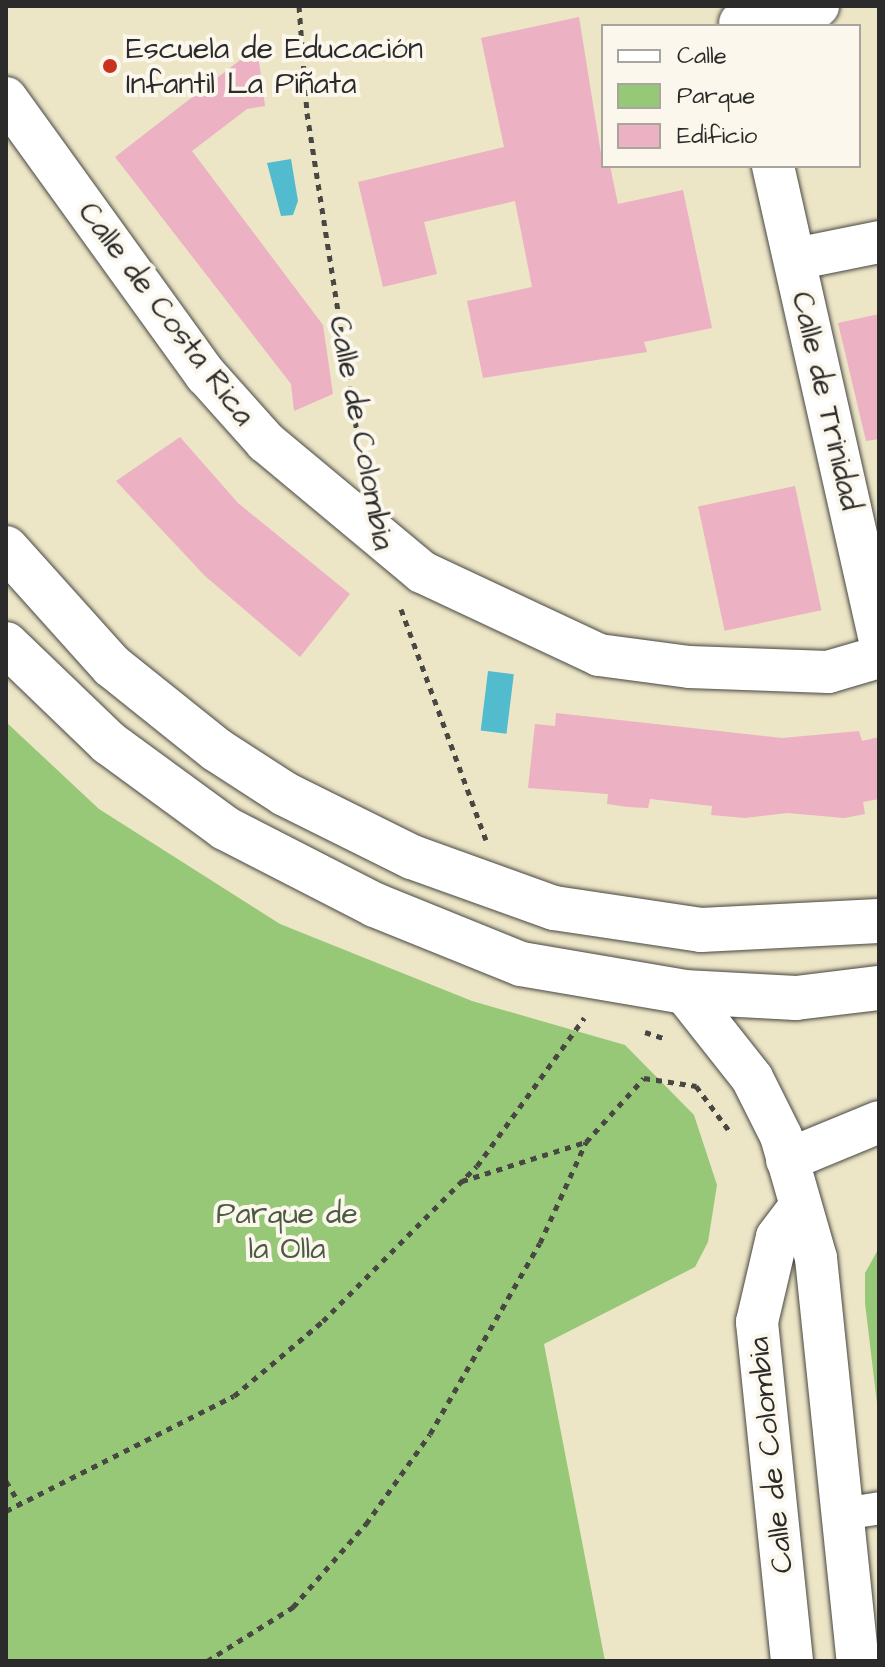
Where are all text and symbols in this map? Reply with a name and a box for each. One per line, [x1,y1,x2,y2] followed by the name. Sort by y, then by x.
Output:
[601,24,861,168] legend
[126,31,423,102] place label: Escuela de Educación Infantil La Piñata
[677,39,727,73] text: Calle
[101,57,119,75] marker: Escuela de Educación Infantil La Piñata
[677,79,755,113] text: Parque
[677,119,757,153] text: Edificio
[70,195,262,433] street label: Calle de Costa Rica
[783,288,869,514] street label: Calle de Trinidad
[321,313,401,553] street label: Calle de Colombia
[216,1196,358,1266] park label: Parque de la Olla
[741,1335,801,1575] street label: Calle de Colombia

